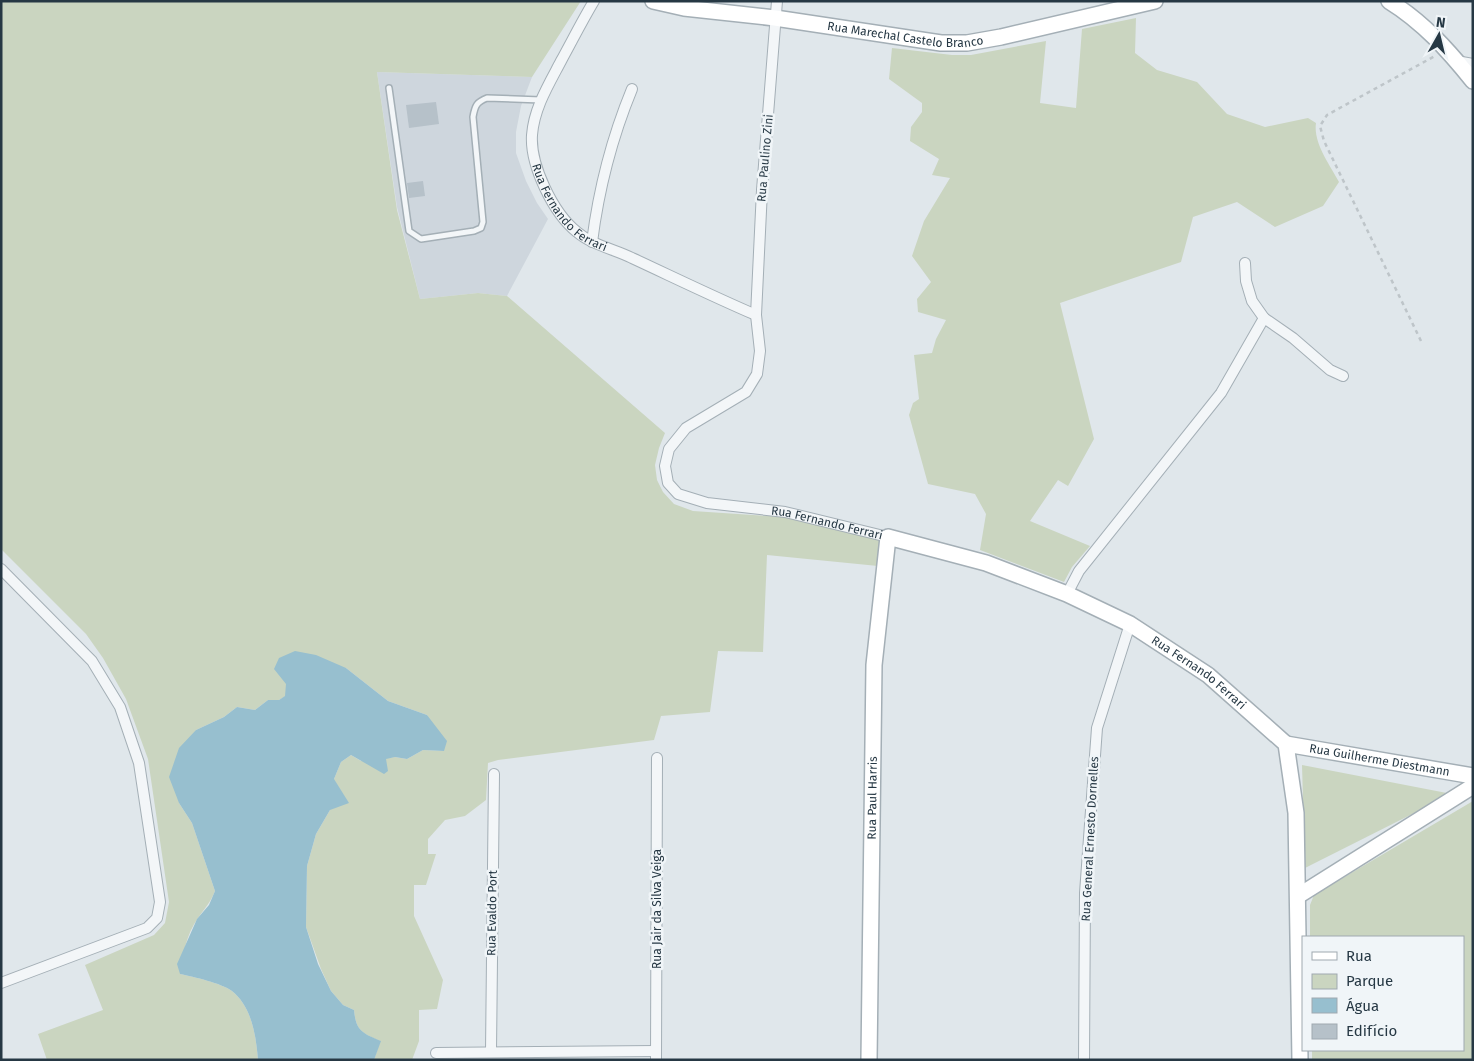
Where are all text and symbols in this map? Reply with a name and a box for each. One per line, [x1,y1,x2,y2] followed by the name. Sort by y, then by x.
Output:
[1414,10,1464,60] north arrow
[1435,14,1447,32] text: N
[826,19,984,50] street label: Rua Marechal Castelo Branco
[754,114,776,202] street label: Rua Paulino Zini
[529,162,609,254] street label: Rua Fernando Ferrari
[771,503,884,542] street label: Rua Fernando Ferrari
[1149,633,1249,712] street label: Rua Fernando Ferrari
[1308,741,1451,779] street label: Rua Guilherme Diestmann
[865,756,880,840] street label: Rua Paul Harris
[1079,756,1101,922] street label: Rua General Ernesto Dornelles
[650,849,664,969] street label: Rua Jair da Silva Veiga
[484,869,500,956] street label: Rua Evaldo Port
[1302,936,1464,1051] legend
[1346,947,1372,965] text: Rua
[1346,972,1393,990] text: Parque
[1346,997,1379,1015] text: Água
[1346,1022,1397,1040] text: Edifício

